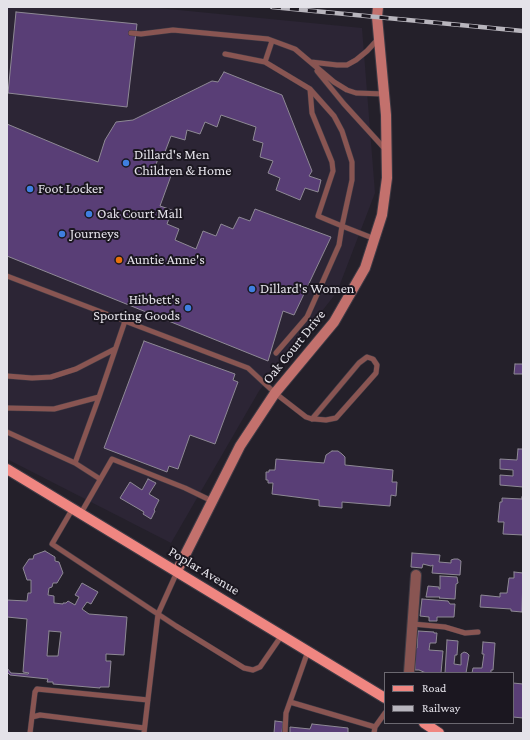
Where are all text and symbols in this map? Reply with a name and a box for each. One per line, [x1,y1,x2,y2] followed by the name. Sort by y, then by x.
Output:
[134,147,231,180] place label: Dillard's Men Children & Home
[121,158,131,168] marker: Dillard's Men Children & Home
[38,181,103,197] place label: Foot Locker
[25,184,35,194] marker: Foot Locker
[97,206,182,222] place label: Oak Court Mall
[84,209,94,219] marker: Oak Court Mall
[70,226,119,242] place label: Journeys
[57,229,67,239] marker: Journeys
[127,252,205,268] place label: Auntie Anne's
[114,255,124,265] marker: Auntie Anne's
[260,281,354,297] place label: Dillard's Women
[247,284,257,294] marker: Dillard's Women
[93,292,180,324] place label: Hibbett's Sporting Goods
[183,303,193,313] marker: Hibbett's Sporting Goods
[259,307,329,387] street label: Oak Court Drive
[165,543,243,599] street label: Poplar Avenue
[384,672,514,724] legend
[422,681,446,695] text: Road
[422,701,460,715] text: Railway

